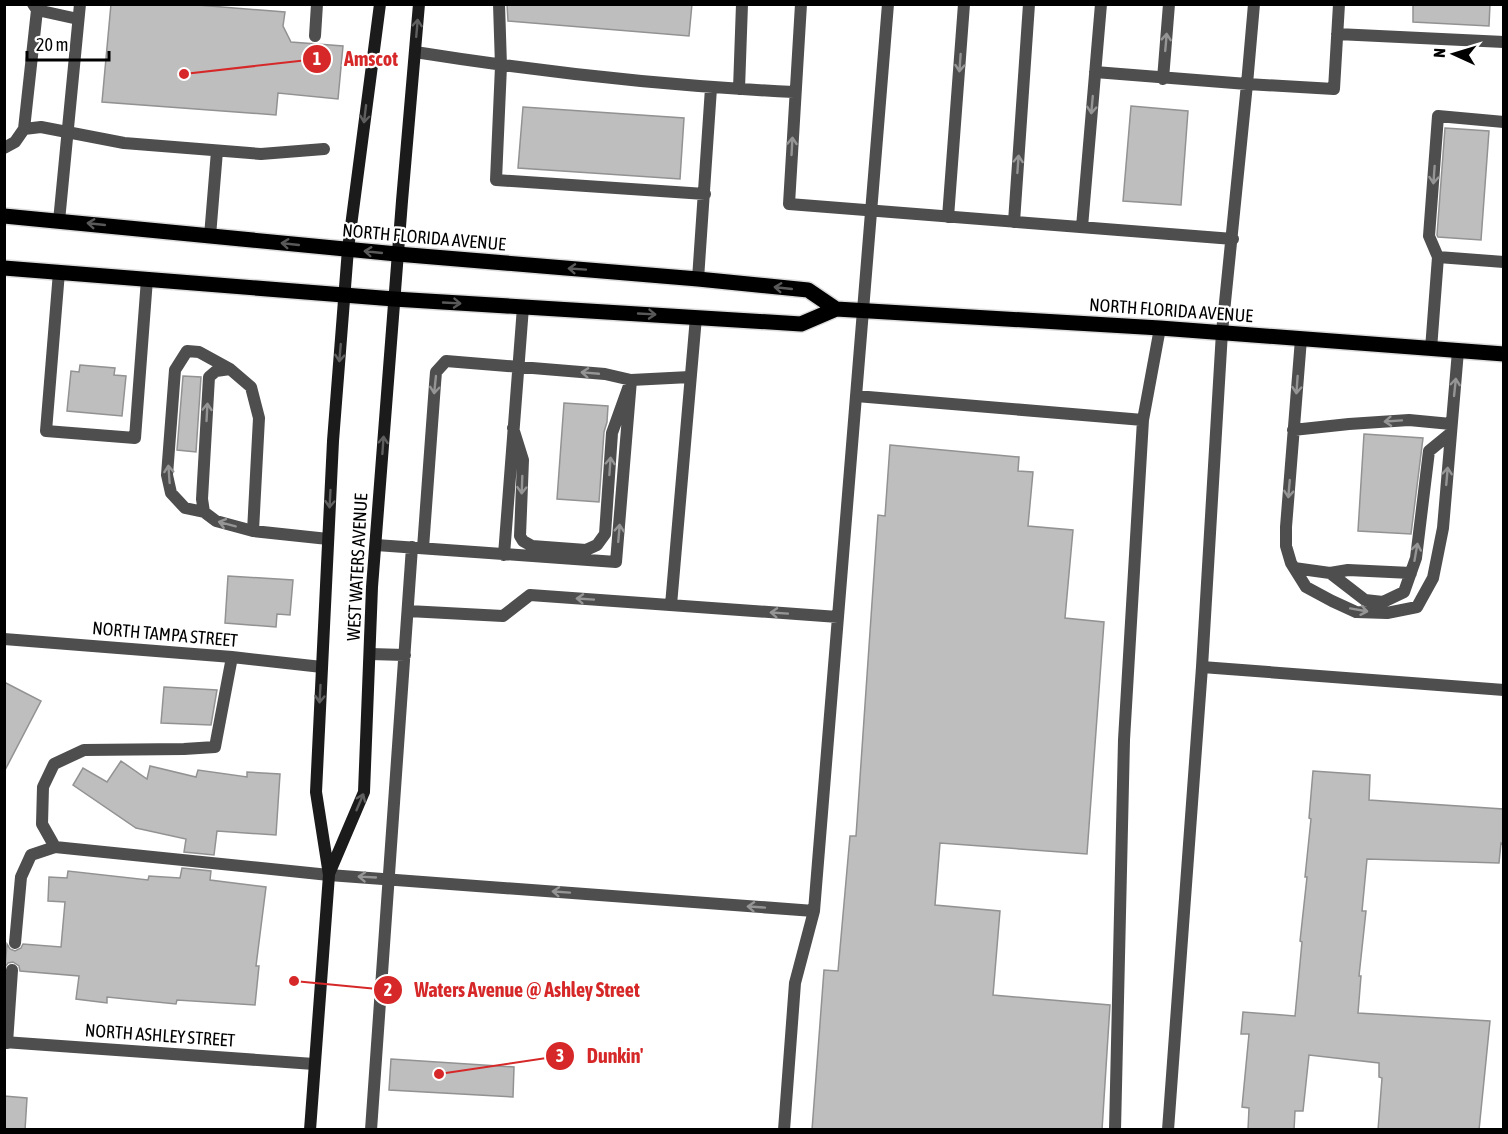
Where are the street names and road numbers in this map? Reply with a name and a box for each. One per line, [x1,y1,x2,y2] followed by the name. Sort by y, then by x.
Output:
[341,219,507,255] street label: NORTH FLORIDA AVENUE
[1088,294,1254,326] street label: NORTH FLORIDA AVENUE
[343,492,371,641] street label: WEST WATERS AVENUE
[91,617,239,651] street label: NORTH TAMPA STREET
[84,1019,236,1051] street label: NORTH ASHLEY STREET

